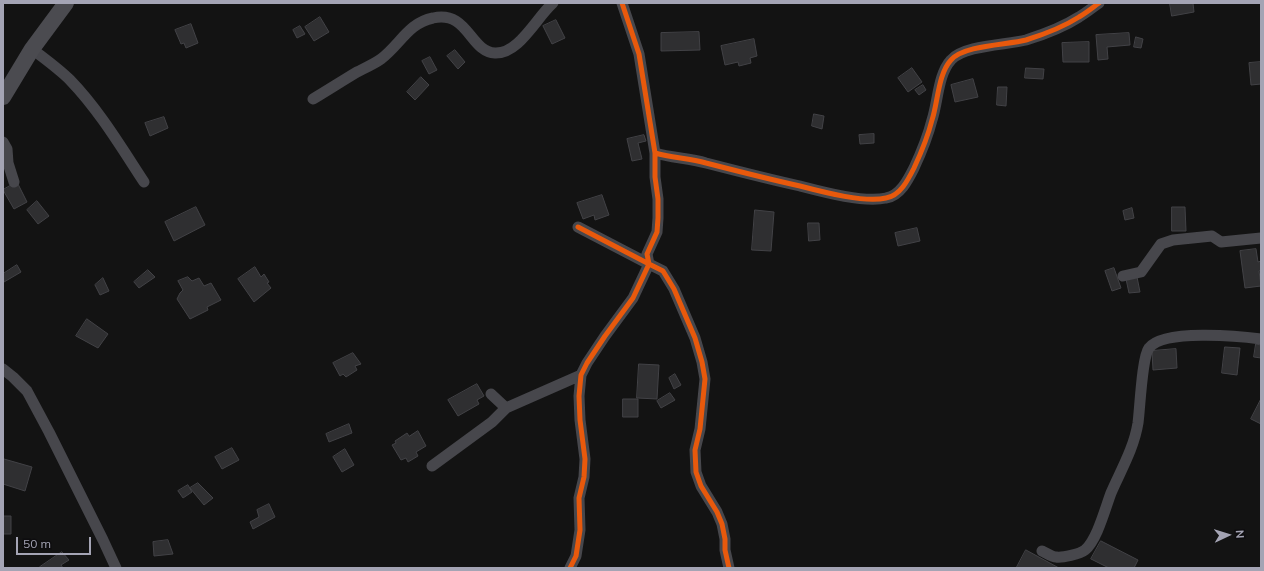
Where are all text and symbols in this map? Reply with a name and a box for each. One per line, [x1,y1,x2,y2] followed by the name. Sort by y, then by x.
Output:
[1208,515,1248,555] north arrow
[18,529,93,555] scale bar
[1233,530,1247,539] text: N
[23,536,51,551] text: 50 m

